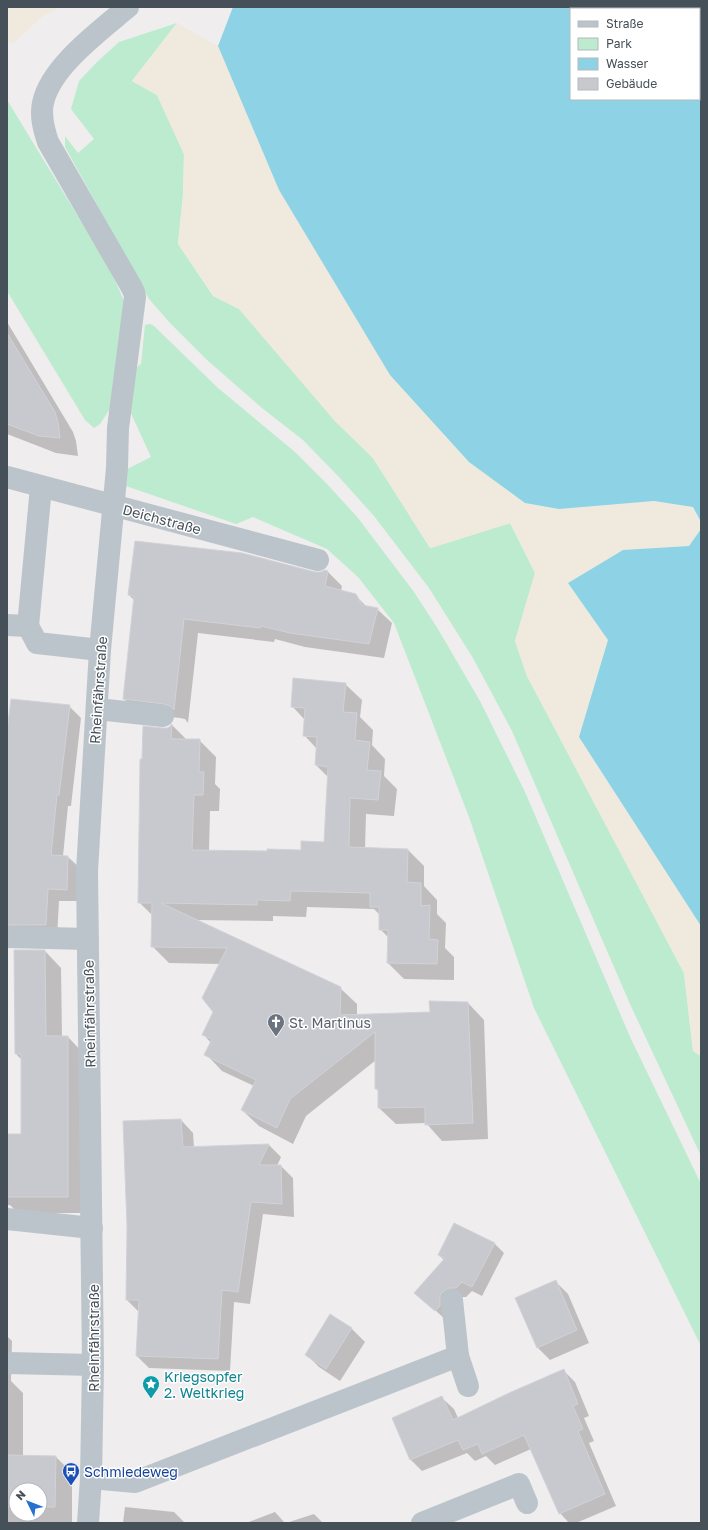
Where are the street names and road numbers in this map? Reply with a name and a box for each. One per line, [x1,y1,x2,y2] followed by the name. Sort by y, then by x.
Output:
[121,500,203,538] street label: Deichstraße
[86,636,110,744] street label: Rheinfährstraße
[80,960,98,1068] street label: Rheinfährstraße
[85,1284,102,1392] street label: Rheinfährstraße

